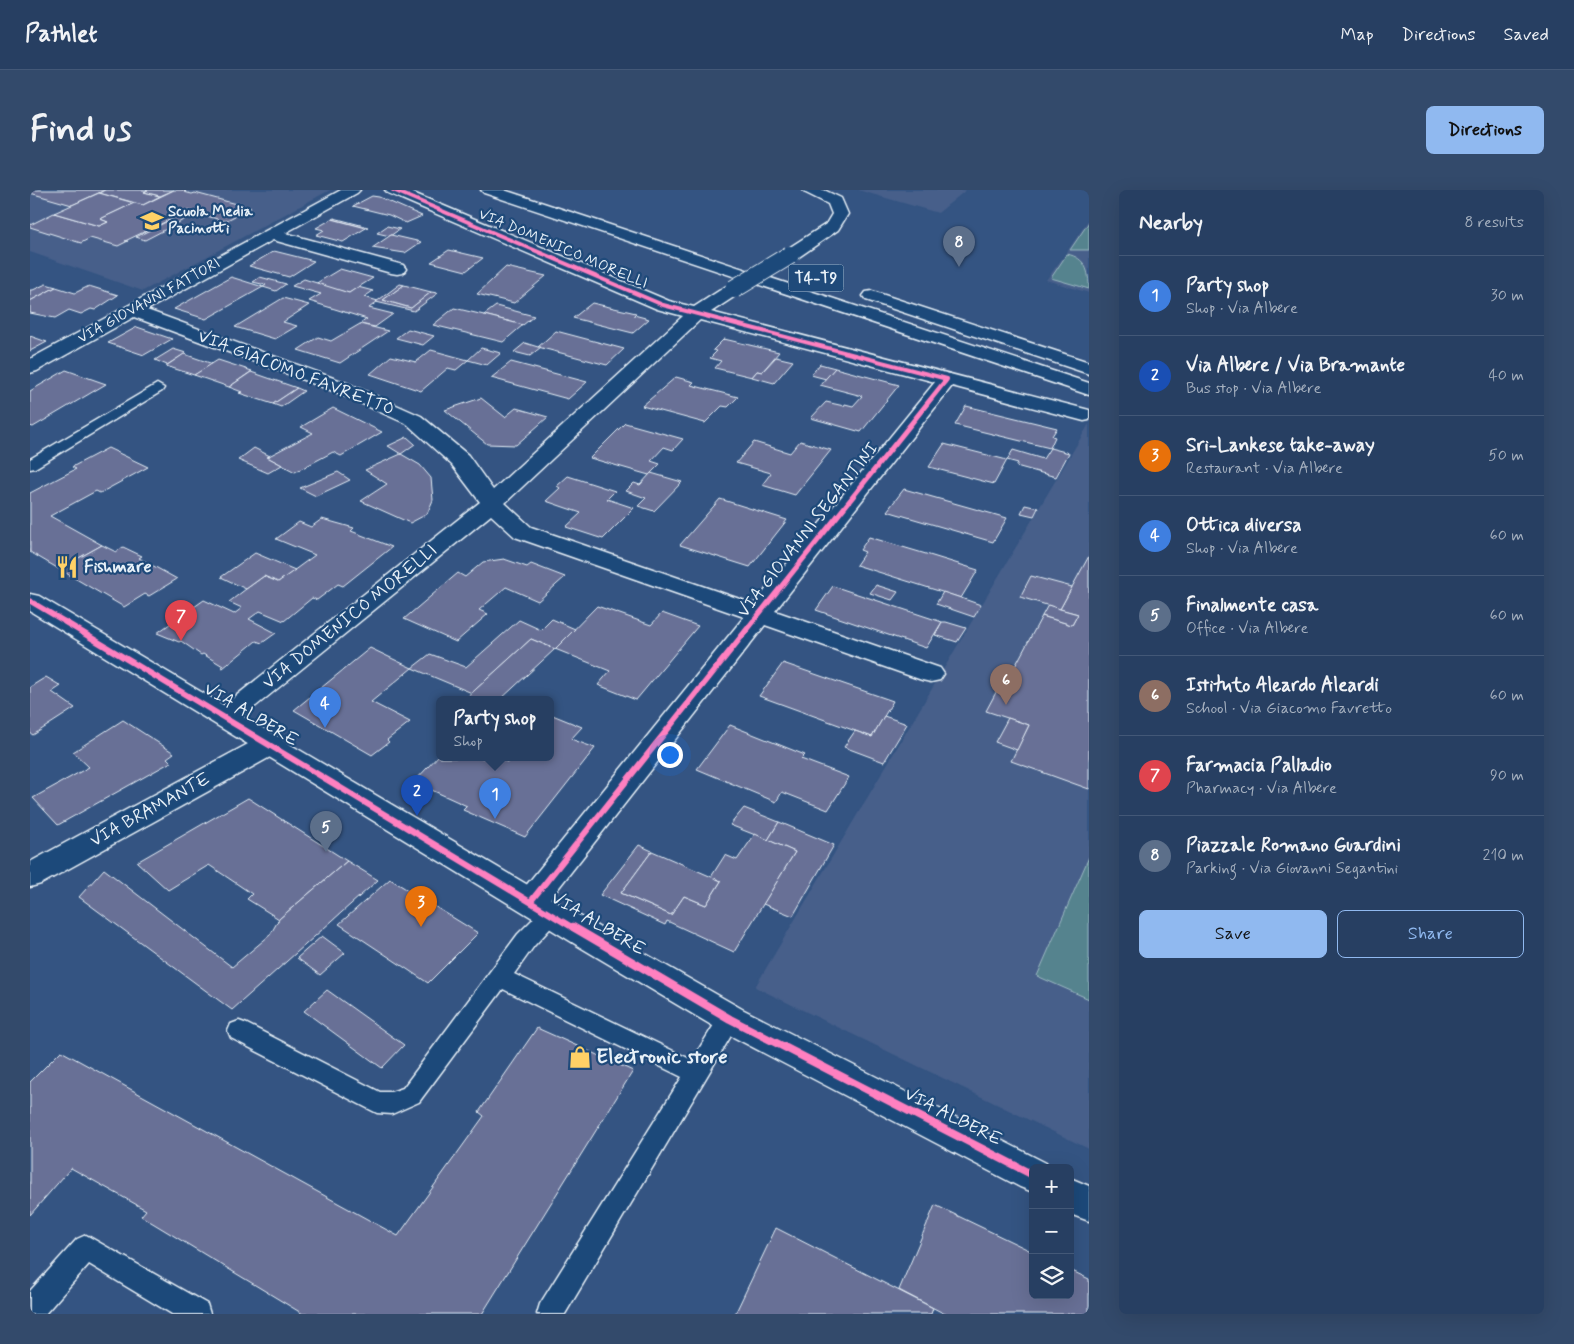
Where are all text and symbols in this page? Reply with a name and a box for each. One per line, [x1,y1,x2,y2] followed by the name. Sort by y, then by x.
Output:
[25,19,97,50] text: Pathlet
[1341,23,1374,47] text: Map
[1402,23,1476,47] text: Directions
[1504,23,1549,47] text: Saved
[1426,106,1544,154] button: Directions
[30,107,132,153] text: Find us
[168,202,254,239] place label: Scuola Media Pacinotti
[475,204,651,294] street label: VIA DOMENICO MORELLI
[139,208,165,234] school or university icon: Scuola Media Pacinotti
[1139,209,1203,237] text: Nearby
[1464,212,1524,233] text: 8 results
[943,226,975,267] pin: 8
[74,253,224,349] street label: VIA GIOVANNI FATTORI
[788,265,844,292] road number: T4-T9
[1186,273,1269,298] text: Party shop
[1151,285,1159,306] text: 1
[1491,285,1524,306] text: 30 m
[1186,298,1298,319] text: Shop · Via Albere
[194,324,398,422] street label: VIA GIACOMO FAVRETTO
[1186,353,1405,378] text: Via Albere / Via Bramante
[1151,365,1159,386] text: 2
[1488,365,1524,386] text: 40 m
[1186,378,1321,399] text: Bus stop · Via Albere
[1186,433,1375,458] text: Sri-Lankese take-away
[732,437,884,623] street label: VIA GIOVANNI SEGANTINI
[1151,445,1159,466] text: 3
[1488,445,1524,466] text: 50 m
[1186,458,1343,479] text: Restaurant · Via Albere
[1186,513,1302,538] text: Ottica diversa
[1150,525,1160,546] text: 4
[1490,525,1524,546] text: 60 m
[1186,538,1298,559] text: Shop · Via Albere
[258,539,442,695] street label: VIA DOMENICO MORELLI
[54,554,80,580] restaurant icon: Fishmare
[84,555,152,579] place label: Fishmare
[1186,593,1318,618] text: Finalmente casa
[165,600,197,641] pin: 7
[1150,605,1160,626] text: 5
[1490,605,1524,626] text: 60 m
[1186,618,1308,639] text: Office · Via Albere
[990,664,1022,705] pin: 6
[1186,673,1379,698] text: Istituto Aleardo Aleardi
[199,677,303,753] street label: VIA ALBERE
[1151,685,1159,706] text: 6
[1490,685,1524,706] text: 60 m
[309,687,341,728] pin: 4
[436,696,554,761] popup
[1186,698,1392,719] text: School · Via Giacomo Favretto
[453,706,537,731] text: Party shop
[453,731,483,752] text: Shop
[657,742,683,768] your location
[1186,753,1332,778] text: Farmacia Palladio
[1150,765,1160,786] text: 7
[1490,765,1524,786] text: 90 m
[86,767,214,853] street label: VIA BRAMANTE
[401,775,433,816] pin: 2
[479,778,511,819] pin: 1
[1186,778,1337,799] text: Pharmacy · Via Albere
[310,811,342,852] pin: 5
[1186,833,1401,858] text: Piazzale Romano Guardini
[1150,845,1160,866] text: 8
[1483,845,1524,866] text: 210 m
[1186,858,1398,879] text: Parking · Via Giovanni Segantini
[405,886,437,927] pin: 3
[546,886,650,962] street label: VIA ALBERE
[1139,910,1327,958] button: Save
[1337,910,1524,958] button: Share
[596,1043,728,1071] place label: Electronic store
[567,1044,593,1070] shop icon: Electronic store
[900,1082,1006,1152] street label: VIA ALBERE
[1029,1164,1074,1299] map controls
[1029,1164,1074,1209] button: +
[1029,1209,1074,1254] button: −
[1029,1254,1074,1299] button: layers

